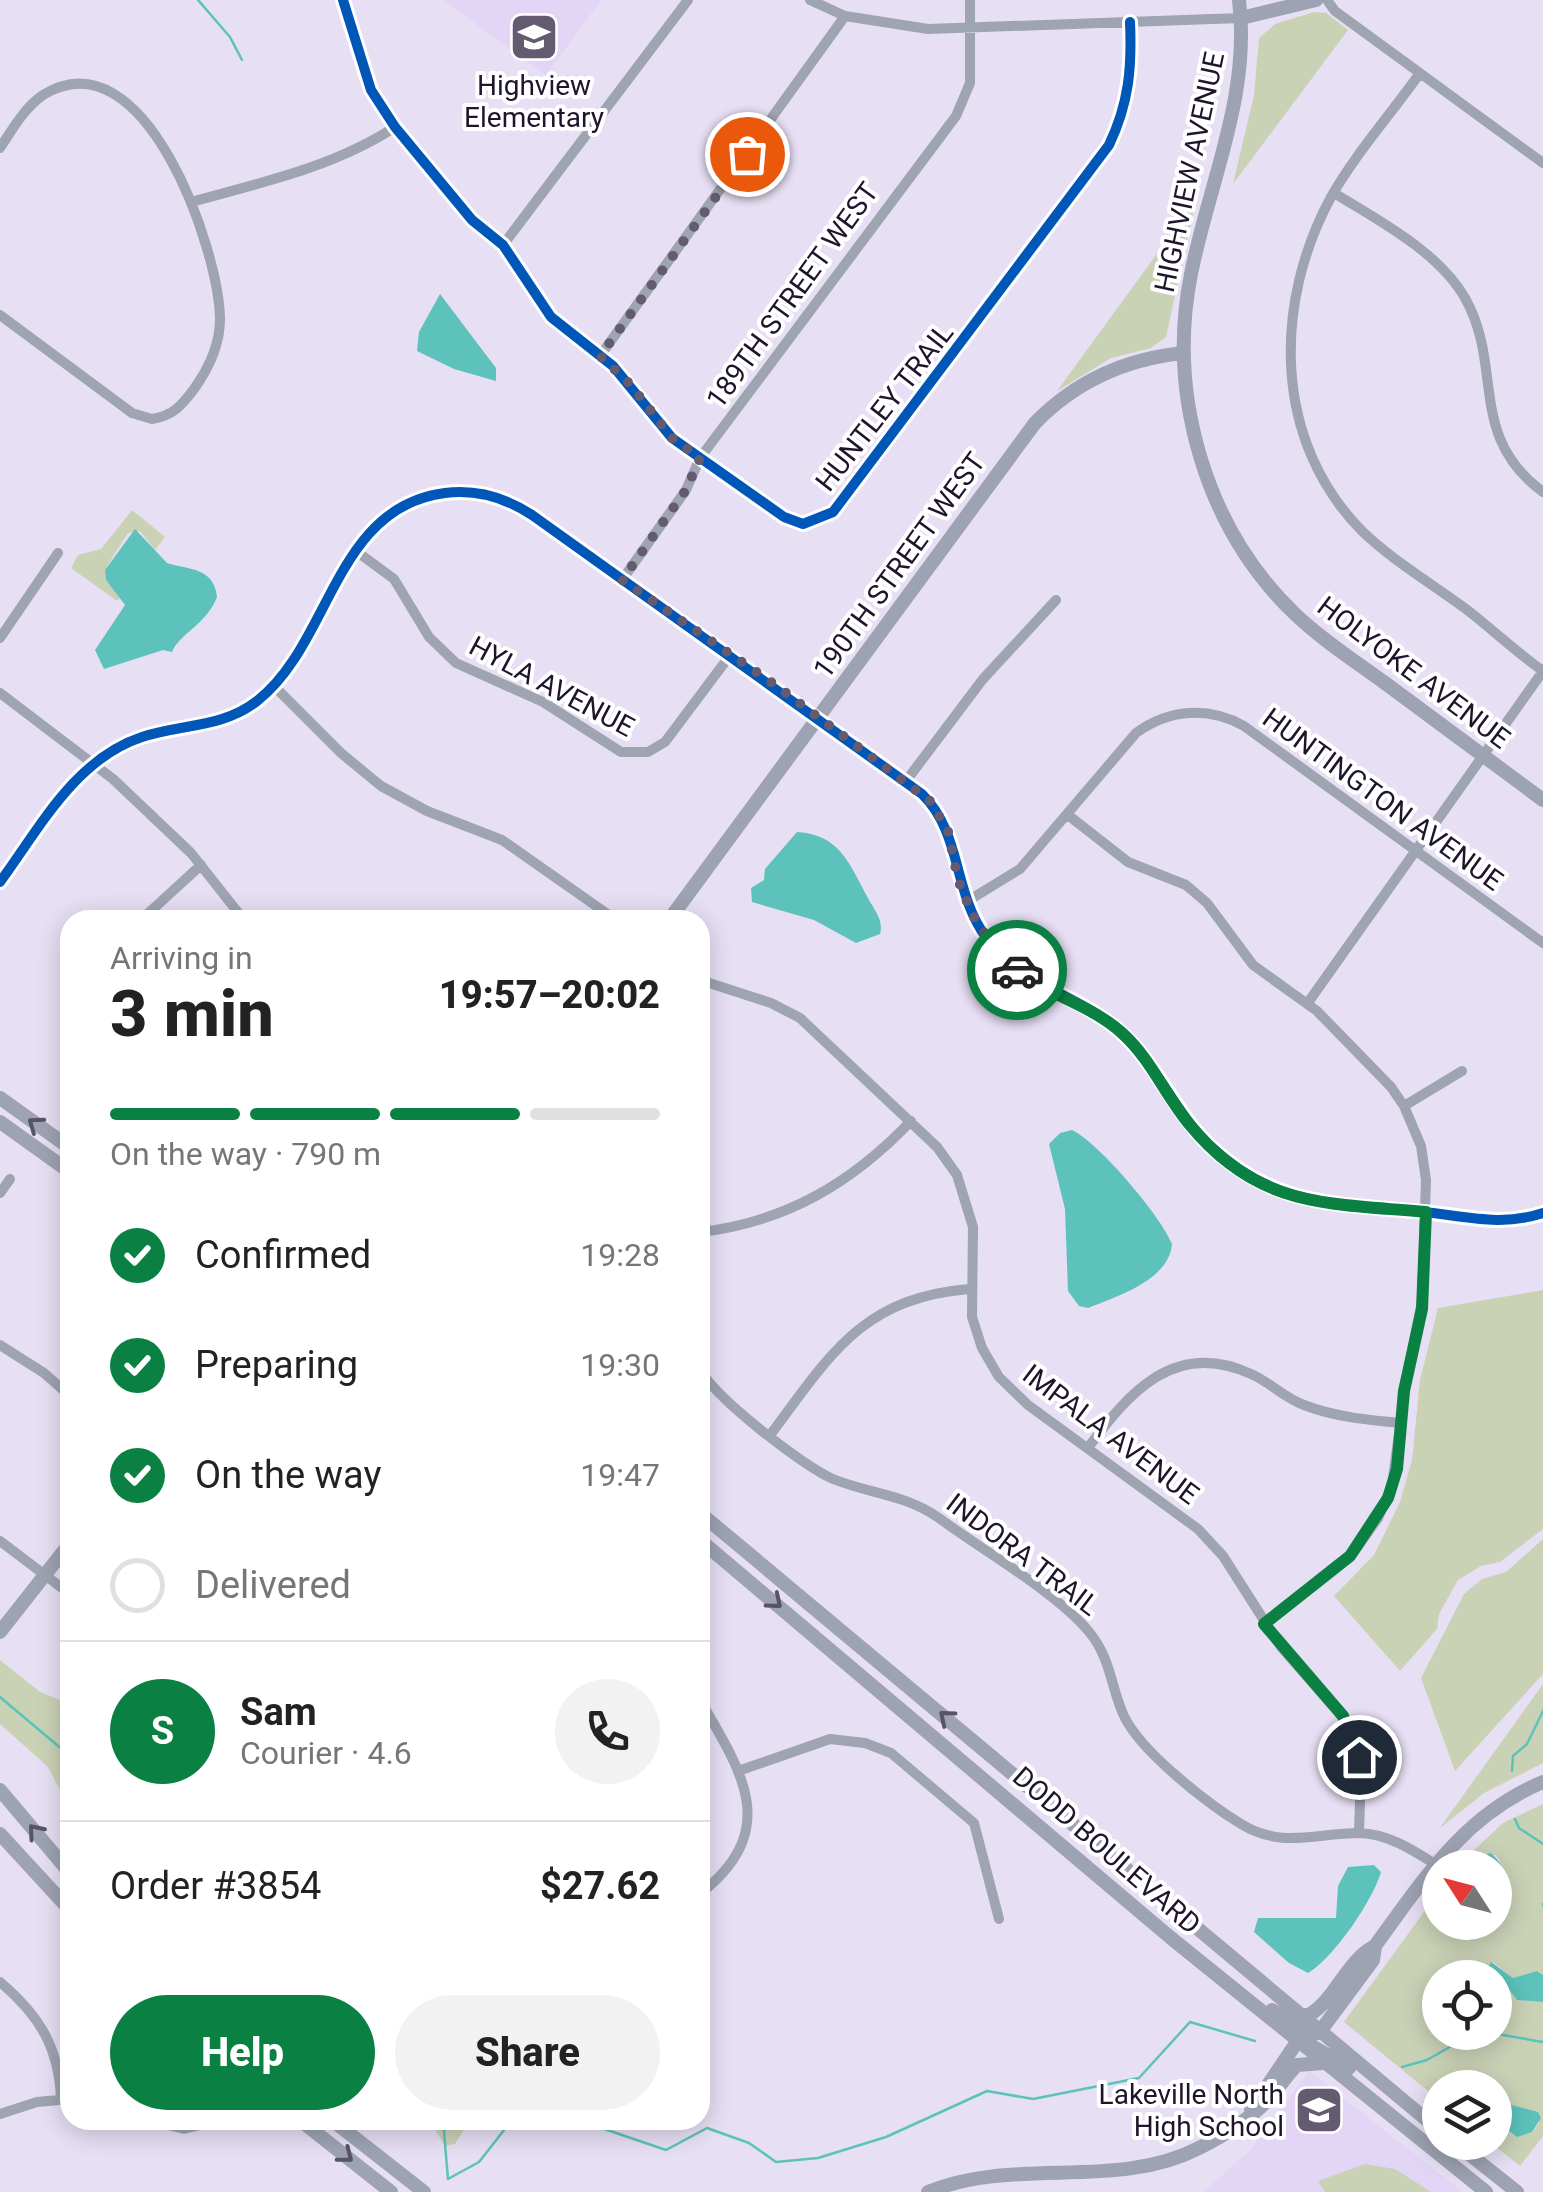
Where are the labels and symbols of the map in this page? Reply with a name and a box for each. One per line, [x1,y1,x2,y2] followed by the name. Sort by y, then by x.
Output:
[508,11,560,63] school or university icon: Highview Elementary
[1148,49,1231,295] street label: HIGHVIEW AVENUE
[464,69,604,134] place label: Highview Elementary
[705,112,790,197] pin
[699,176,885,415] street label: 189TH STREET WEST
[809,317,960,498] street label: HUNTLEY TRAIL
[806,446,992,685] street label: 190TH STREET WEST
[1311,589,1516,755] street label: HOLYOKE AVENUE
[464,629,640,744] street label: HYLA AVENUE
[1256,701,1509,898] street label: HUNTINGTON AVENUE
[967,920,1067,1020] courier
[27,1117,46,1136] one-way arrow
[1016,1358,1205,1511] street label: IMPALA AVENUE
[940,1486,1105,1622] street label: INDORA TRAIL
[764,1590,782,1608] one-way arrow
[939,1711,957,1729] one-way arrow
[1317,1715,1402,1800] pin
[1006,1760,1207,1941] street label: DODD BOULEVARD
[29,1825,47,1843] one-way arrow
[1422,1850,1512,1940] north arrow
[1099,2078,1284,2143] place label: Lakeville North High School
[1293,2084,1345,2136] school or university icon: Lakeville North High School
[335,2144,353,2162] one-way arrow

